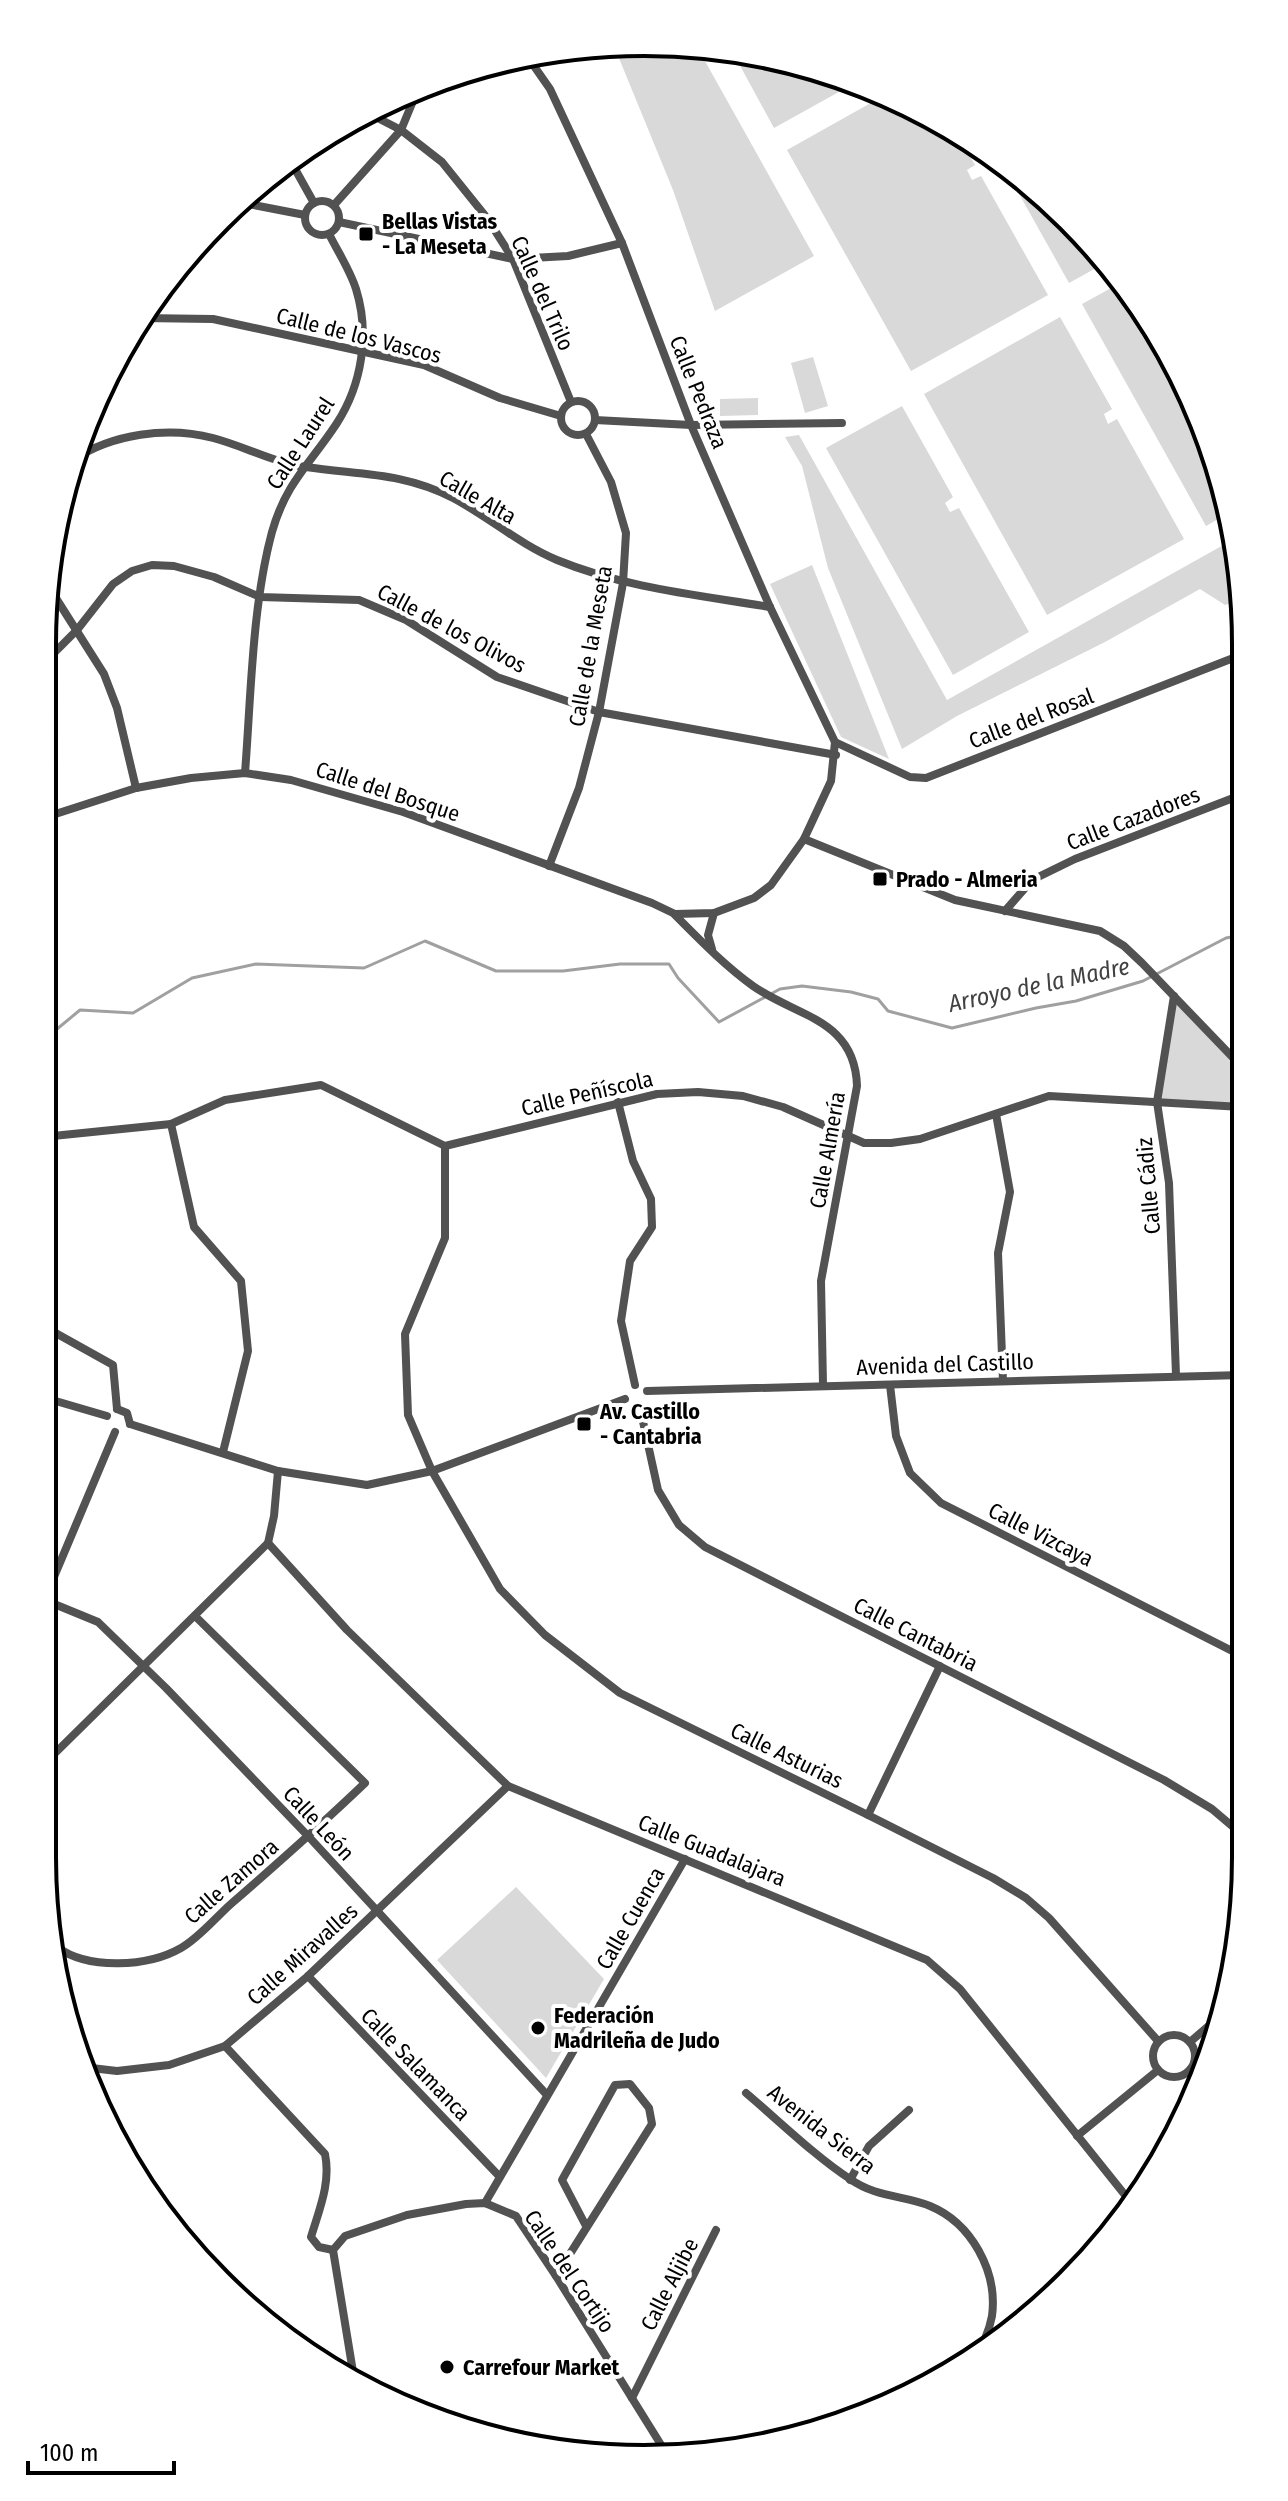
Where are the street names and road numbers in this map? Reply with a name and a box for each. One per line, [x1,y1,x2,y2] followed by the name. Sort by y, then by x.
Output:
[505,232,580,355] street label: Calle del Trilo
[274,302,444,369] street label: Calle de los Vascos
[664,332,733,453] street label: Calle Pedraza
[261,392,340,495] street label: Calle Laurel
[435,465,521,530] street label: Calle Alta
[563,563,618,729] street label: Calle de la Meseta
[373,578,531,679] street label: Calle de los Olivos
[965,682,1098,755] street label: Calle del Rosal
[312,755,463,827] street label: Calle del Bosque
[1063,781,1204,856] street label: Calle Cazadores
[519,1065,656,1122] street label: Calle Peñíscola
[804,1090,851,1211] street label: Calle Almería
[1131,1136,1166,1235] street label: Calle Cádiz
[856,1348,1034,1381] street label: Avenida del Castillo
[984,1496,1098,1572] street label: Calle Vizcaya
[849,1592,982,1677] street label: Calle Cantabria
[726,1717,848,1794] street label: Calle Asturias
[277,1780,360,1866] street label: Calle León
[634,1809,790,1892] street label: Calle Guadalajara
[179,1833,284,1930] street label: Calle Zamora
[590,1862,671,1974] street label: Calle Cuenca
[241,1898,363,2011] street label: Calle Miravalles
[355,2002,476,2126] street label: Calle Salamanca
[762,2079,881,2180] street label: Avenida Sierra
[519,2205,621,2338] street label: Calle del Cortijo
[635,2233,704,2335] street label: Calle Aljibe

